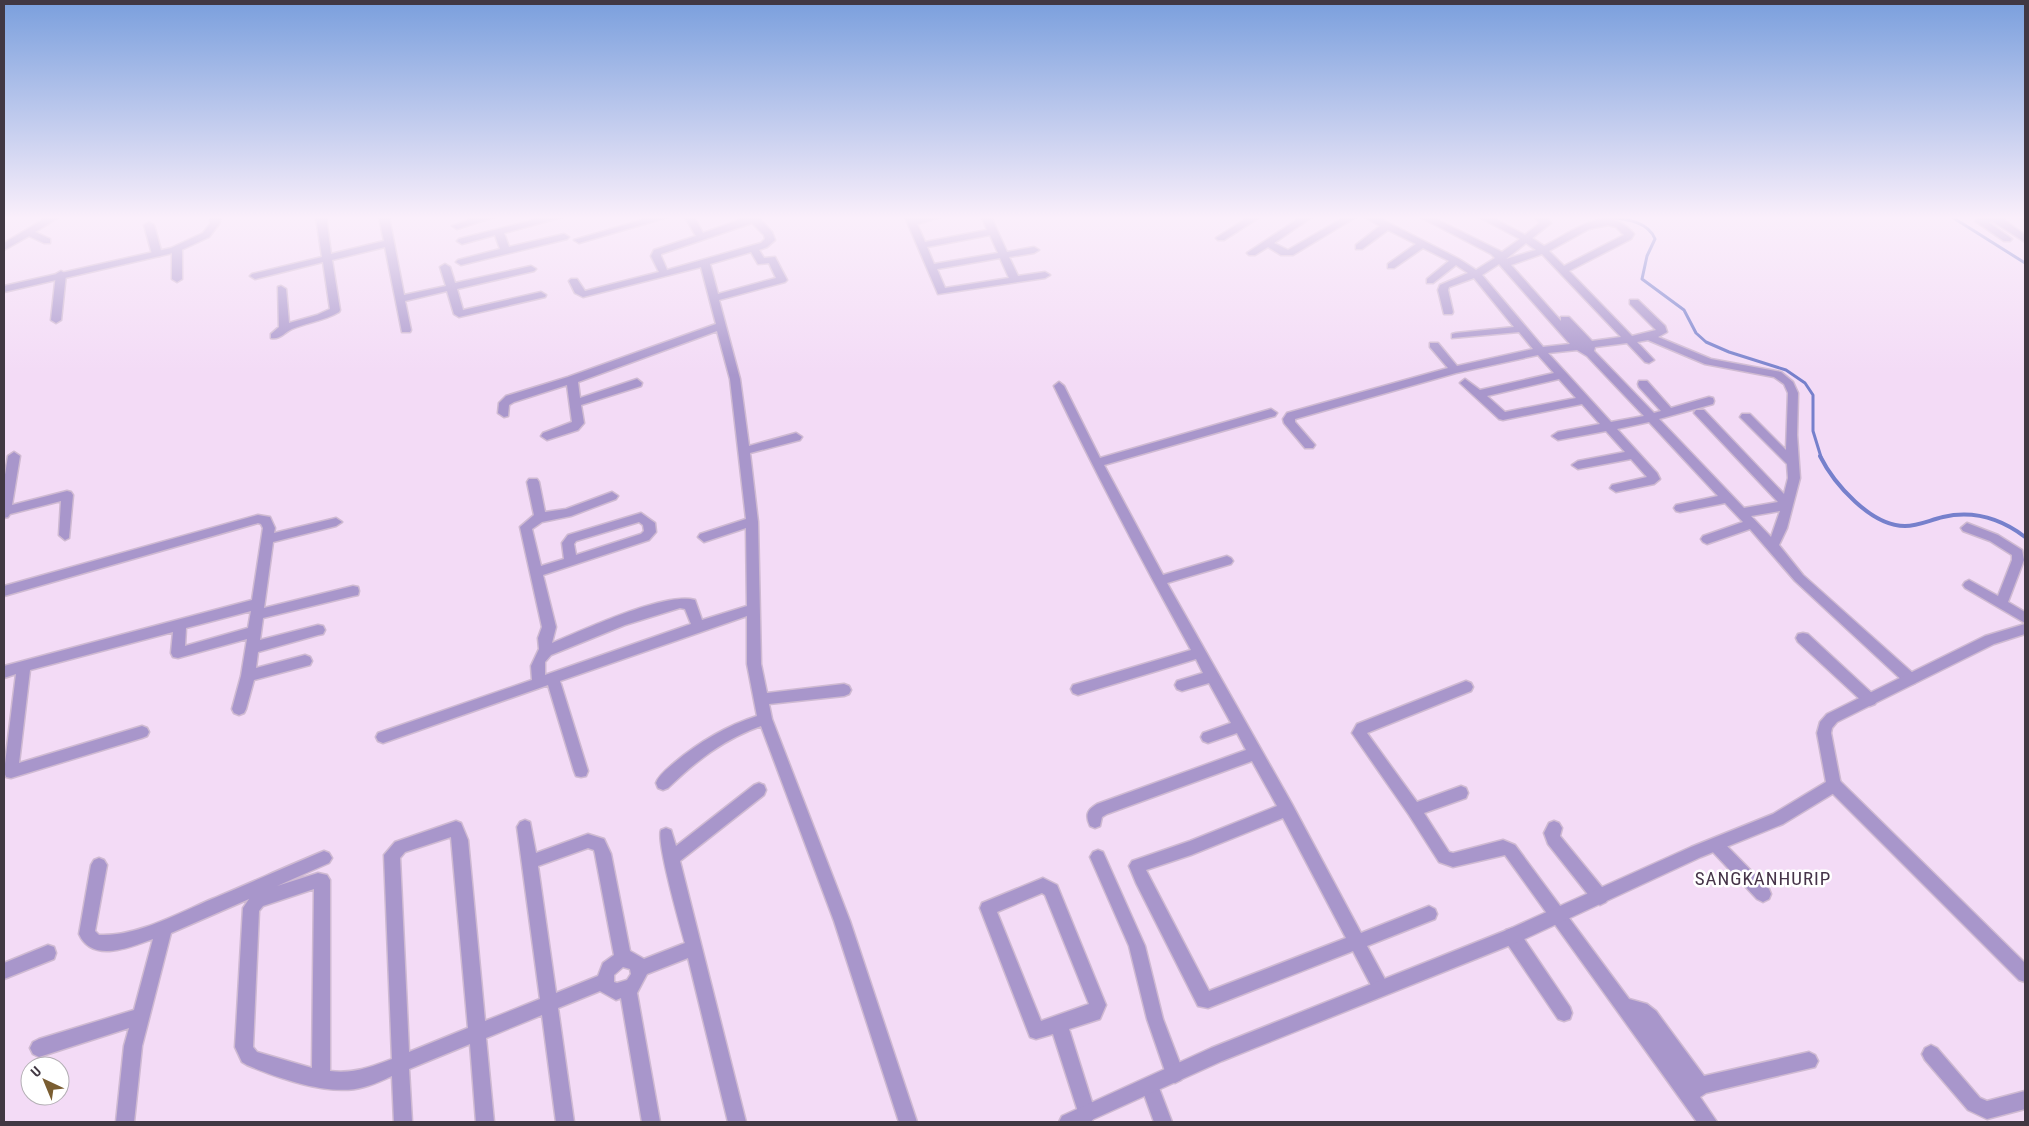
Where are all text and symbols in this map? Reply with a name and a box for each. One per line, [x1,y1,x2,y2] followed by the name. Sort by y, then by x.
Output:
[1695,867,1831,890] district label: SANGKANHURIP
[20,1056,70,1106] north arrow
[28,1063,44,1080] text: U

